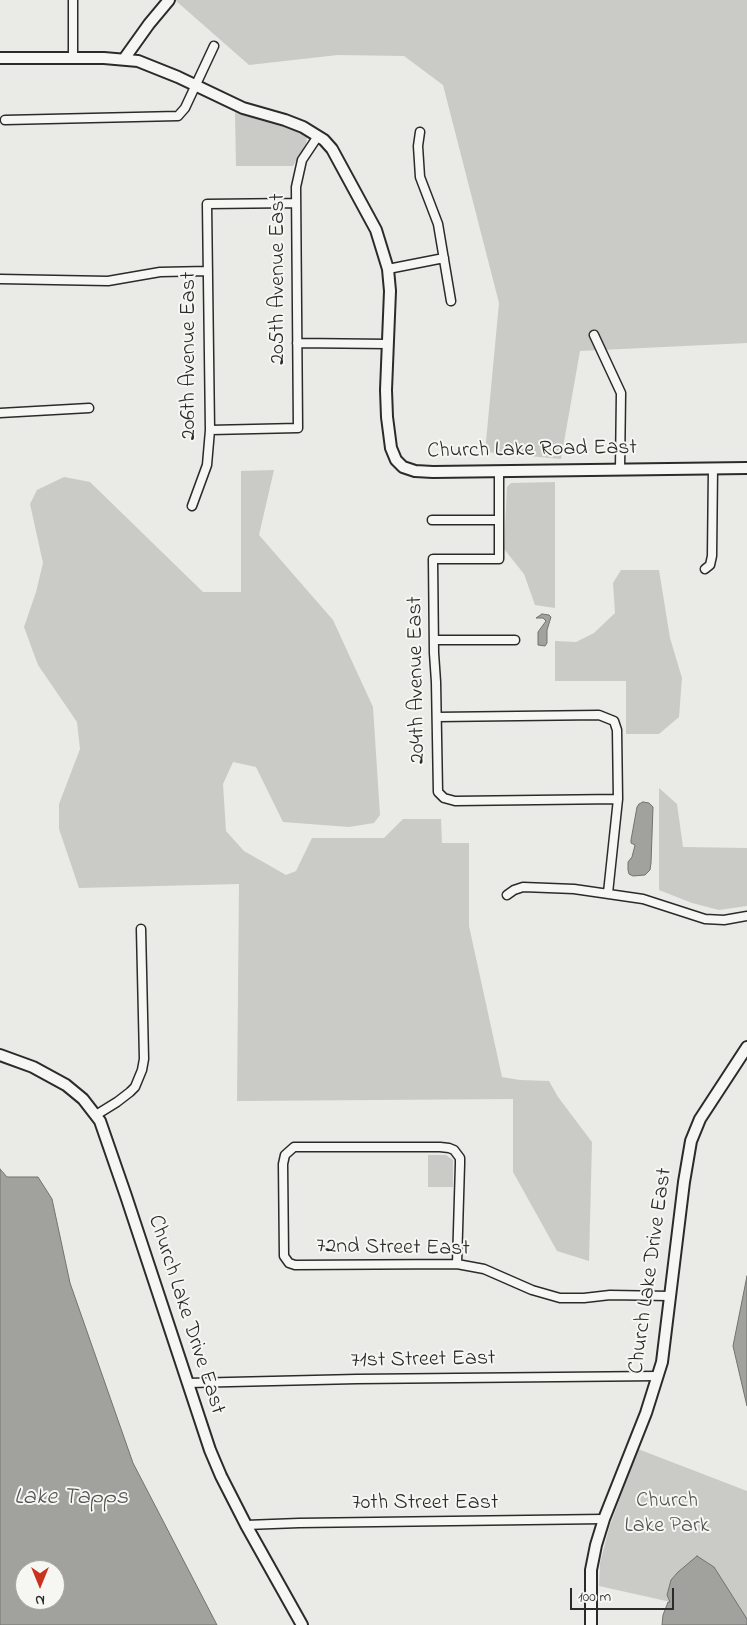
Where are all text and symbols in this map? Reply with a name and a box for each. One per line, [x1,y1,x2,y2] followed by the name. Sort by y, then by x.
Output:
[266,193,292,365] street label: 205th Avenue East
[177,272,203,440] street label: 206th Avenue East
[427,436,637,466] street label: Church Lake Road East
[403,596,433,764] street label: 204th Avenue East
[624,1166,680,1376] street label: Church Lake Drive East
[140,1212,230,1418] street label: Church Lake Drive East
[316,1234,470,1264] street label: 72nd Street East
[350,1347,496,1375] street label: 71st Street East
[14,1485,128,1513] water label: Lake Tapps
[625,1489,709,1540] park label: Church Lake Park
[352,1491,498,1517] street label: 70th Street East
[15,1560,65,1610] north arrow
[572,1578,676,1610] scale bar
[578,1586,611,1608] text: 100 m
[35,1589,45,1610] text: N

